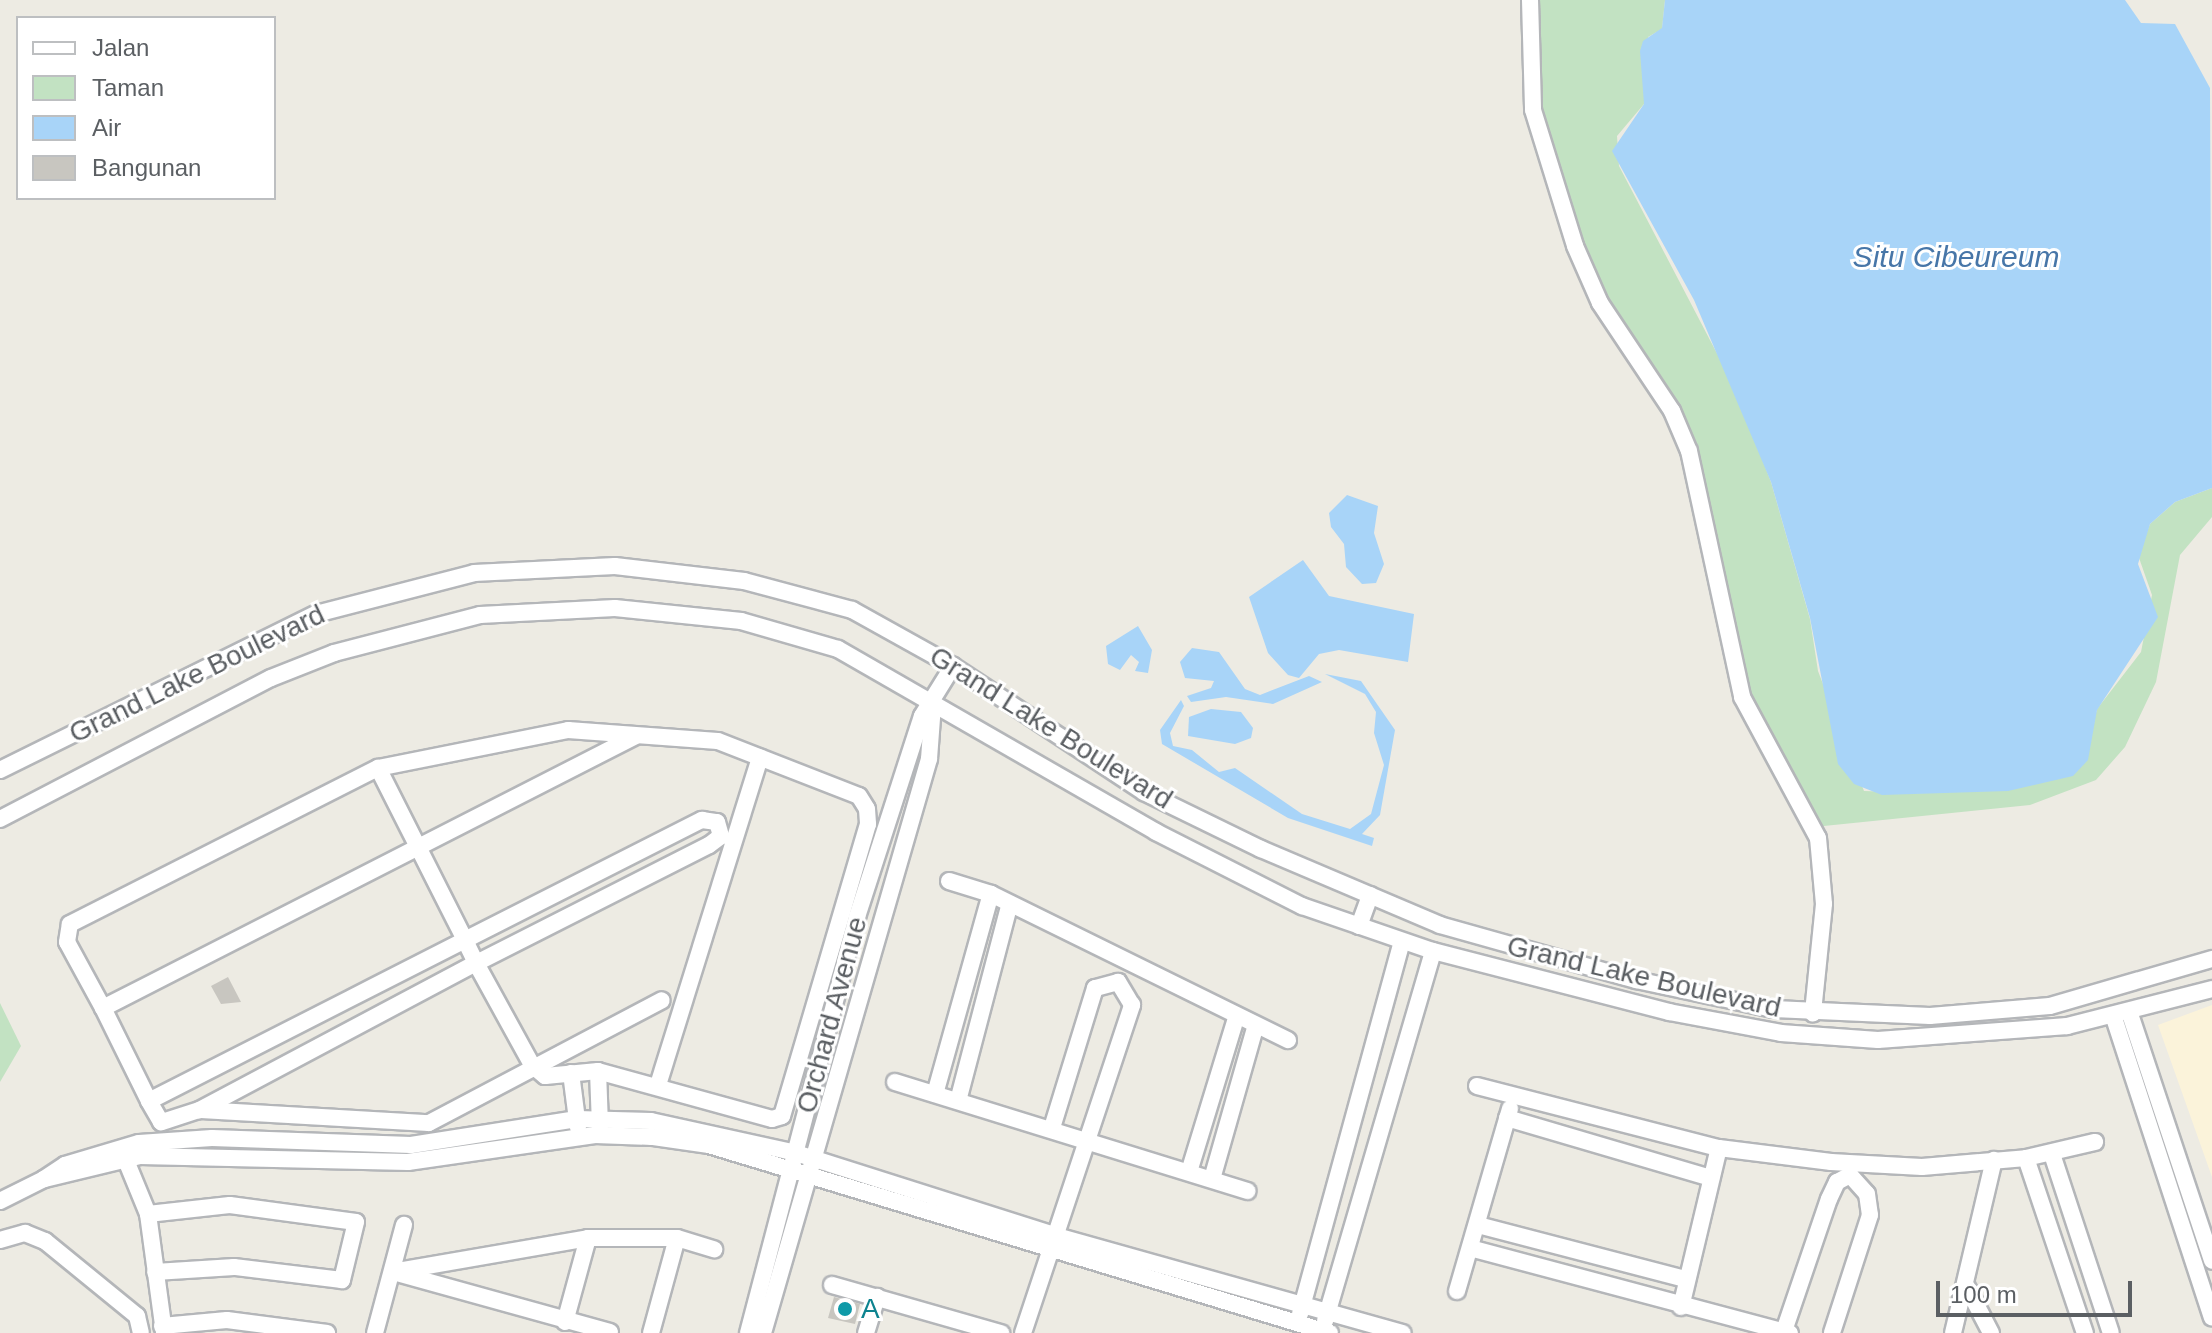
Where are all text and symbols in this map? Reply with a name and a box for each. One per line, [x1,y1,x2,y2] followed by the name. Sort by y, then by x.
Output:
[16,16,276,200] legend
[92,34,149,61] text: Jalan
[92,74,164,101] text: Taman
[92,114,121,141] text: Air
[92,154,201,181] text: Bangunan
[1853,239,2059,275] water label: Situ Cibeureum
[64,597,330,751] street label: Grand Lake Boulevard
[923,640,1179,816] street label: Grand Lake Boulevard
[789,912,875,1118] street label: Orchard Avenue
[1504,929,1784,1025] street label: Grand Lake Boulevard
[1940,1265,2136,1315] scale bar
[1950,1281,2017,1308] text: 100 m
[861,1292,880,1326] place label: A
[836,1300,854,1318] marker: A

